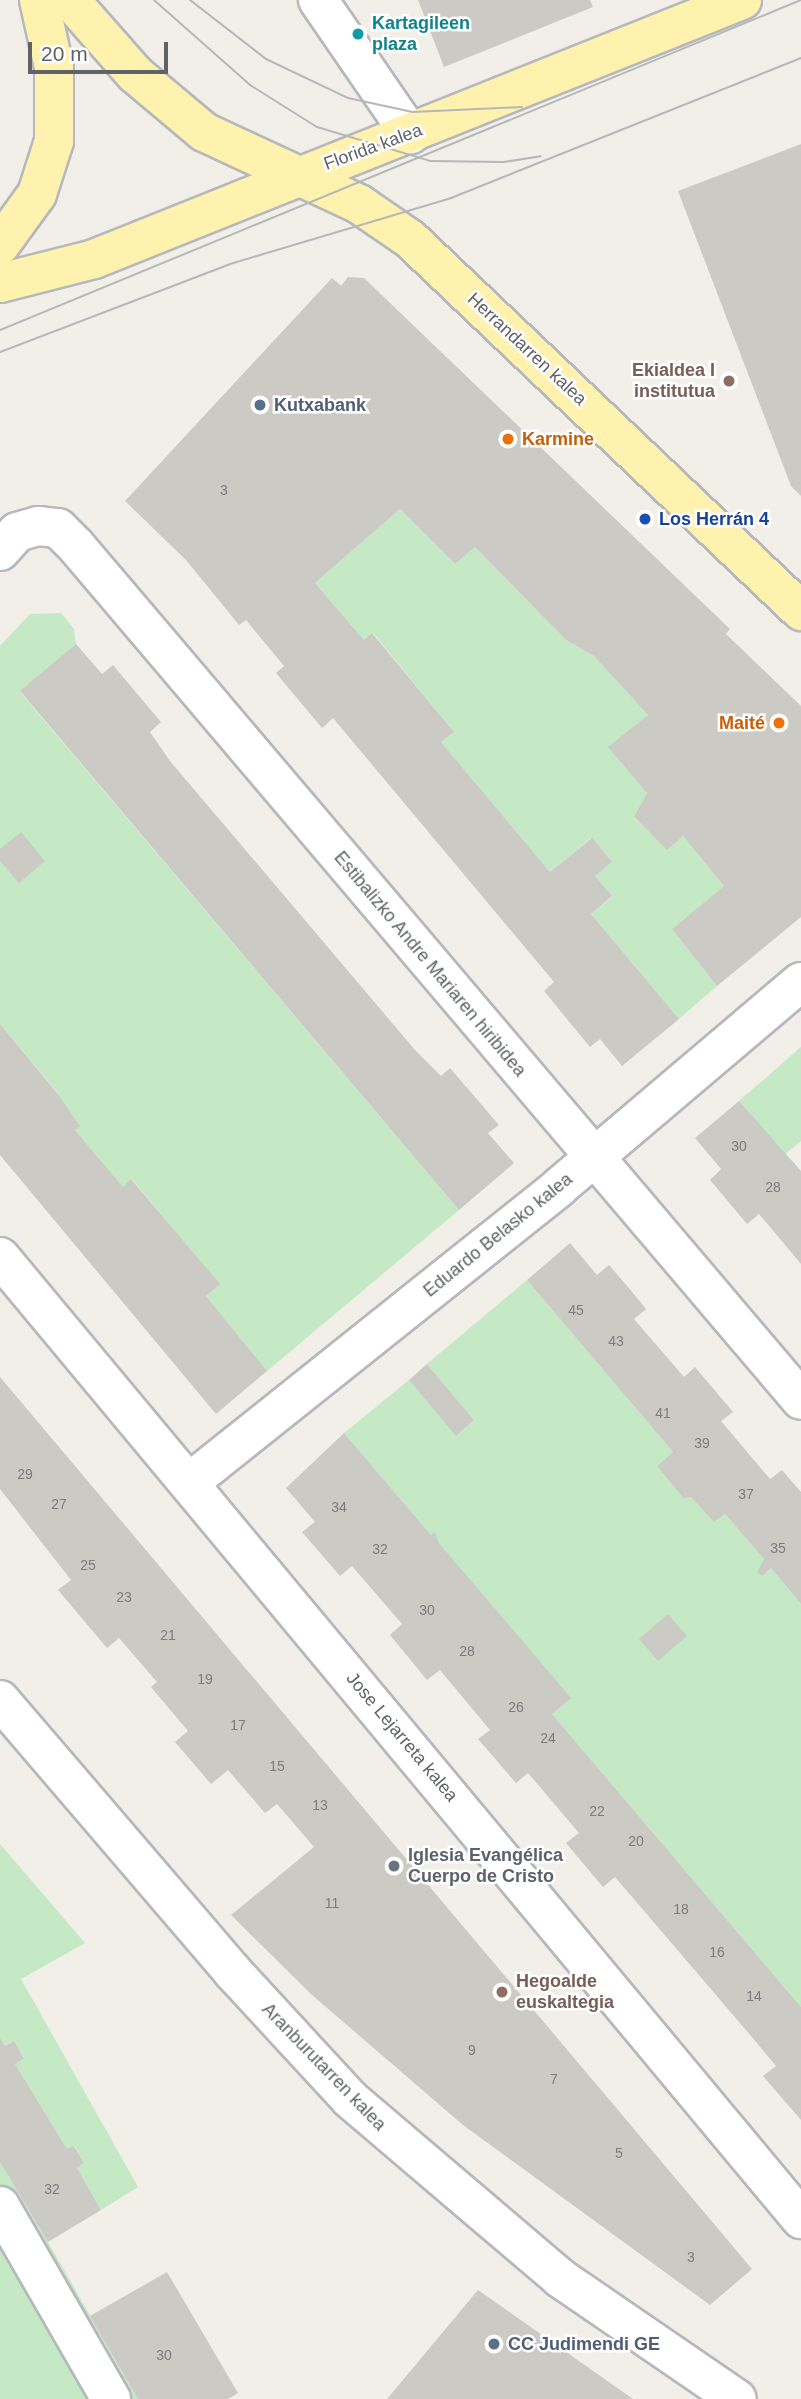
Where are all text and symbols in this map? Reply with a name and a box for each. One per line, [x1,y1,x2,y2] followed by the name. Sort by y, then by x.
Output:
[372,13,470,56] place label: Kartagileen plaza
[350,26,366,42] marker: Kartagileen plaza
[32,28,172,72] scale bar
[41,42,88,65] text: 20 m
[321,119,425,175] street label: Florida kalea
[463,288,591,410] street label: Herrandarren kalea
[632,360,715,402] place label: Ekialdea I institutua
[721,373,737,389] marker: Ekialdea I institutua
[274,394,366,416] place label: Kutxabank
[252,397,268,413] marker: Kutxabank
[522,428,594,450] place label: Karmine
[500,431,516,447] marker: Karmine
[220,482,228,498] house number: 3
[659,508,769,530] place label: Los Herrán 4
[637,511,653,527] marker: Los Herrán 4
[719,712,765,734] place label: Maité
[771,715,787,731] marker: Maité
[329,847,531,1081] street label: Estibalizko Andre Mariaren hiribidea
[731,1138,747,1154] house number: 30
[419,1168,577,1302] street label: Eduardo Belasko kalea
[765,1179,781,1195] house number: 28
[568,1302,584,1318] house number: 45
[608,1333,624,1349] house number: 43
[655,1405,671,1421] house number: 41
[694,1435,710,1451] house number: 39
[17,1466,33,1482] house number: 29
[738,1486,754,1502] house number: 37
[51,1496,67,1512] house number: 27
[331,1499,347,1515] house number: 34
[770,1540,786,1556] house number: 35
[372,1541,388,1557] house number: 32
[80,1557,96,1573] house number: 25
[116,1589,132,1605] house number: 23
[419,1602,435,1618] house number: 30
[160,1627,176,1643] house number: 21
[459,1643,475,1659] house number: 28
[342,1668,462,1806] street label: Jose Lejarreta kalea
[197,1671,213,1687] house number: 19
[508,1699,524,1715] house number: 26
[230,1717,246,1733] house number: 17
[540,1730,556,1746] house number: 24
[269,1758,285,1774] house number: 15
[312,1797,328,1813] house number: 13
[589,1803,605,1819] house number: 22
[628,1833,644,1849] house number: 20
[408,1845,563,1888] place label: Iglesia Evangélica Cuerpo de Cristo
[386,1858,402,1874] marker: Iglesia Evangélica Cuerpo de Cristo
[325,1895,339,1911] house number: 11
[673,1901,689,1917] house number: 18
[709,1944,725,1960] house number: 16
[516,1971,614,2014] place label: Hegoalde euskaltegia
[494,1984,510,2000] marker: Hegoalde euskaltegia
[746,1988,762,2004] house number: 14
[257,1999,391,2135] street label: Aranburutarren kalea
[468,2042,476,2058] house number: 9
[550,2071,558,2087] house number: 7
[615,2145,623,2161] house number: 5
[44,2181,60,2197] house number: 32
[687,2249,695,2265] house number: 3
[508,2333,660,2355] place label: CC Judimendi GE
[486,2336,502,2352] marker: CC Judimendi GE
[156,2347,172,2363] house number: 30

